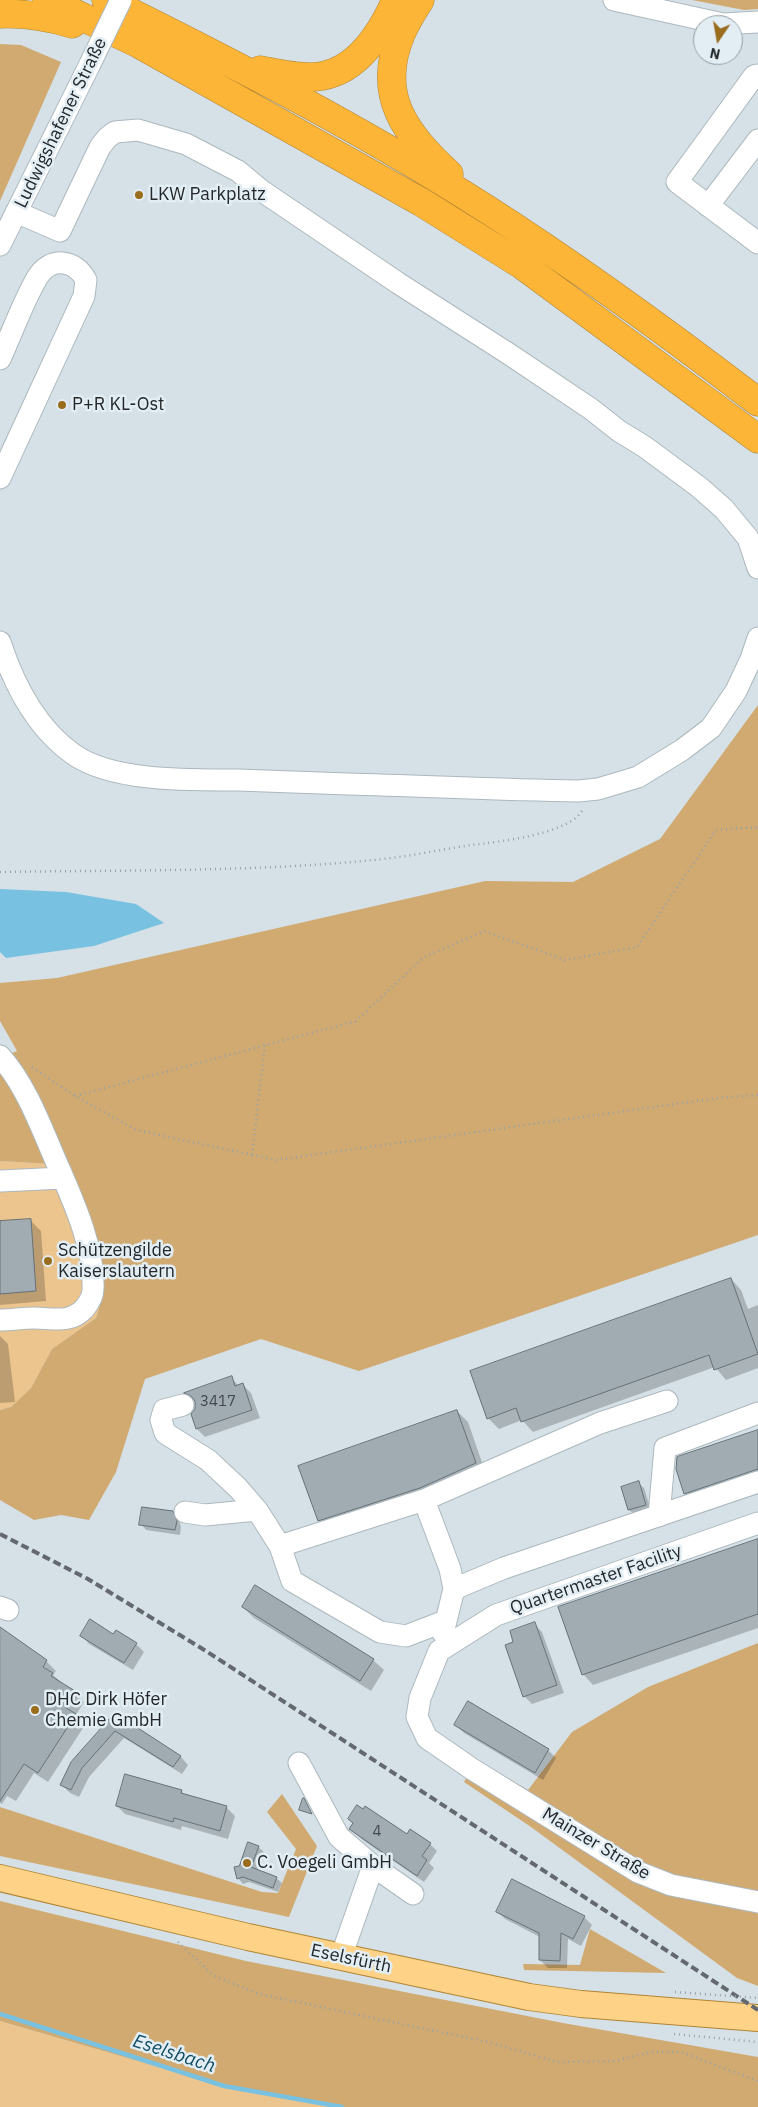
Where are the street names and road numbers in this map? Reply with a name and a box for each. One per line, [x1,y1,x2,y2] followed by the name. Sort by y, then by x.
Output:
[10,34,112,212] street label: Ludwigshafener Straße
[507,1540,685,1620] street label: Quartermaster Facility
[538,1803,654,1885] street label: Mainzer Straße
[309,1940,393,1978] street label: Eselsfürth

